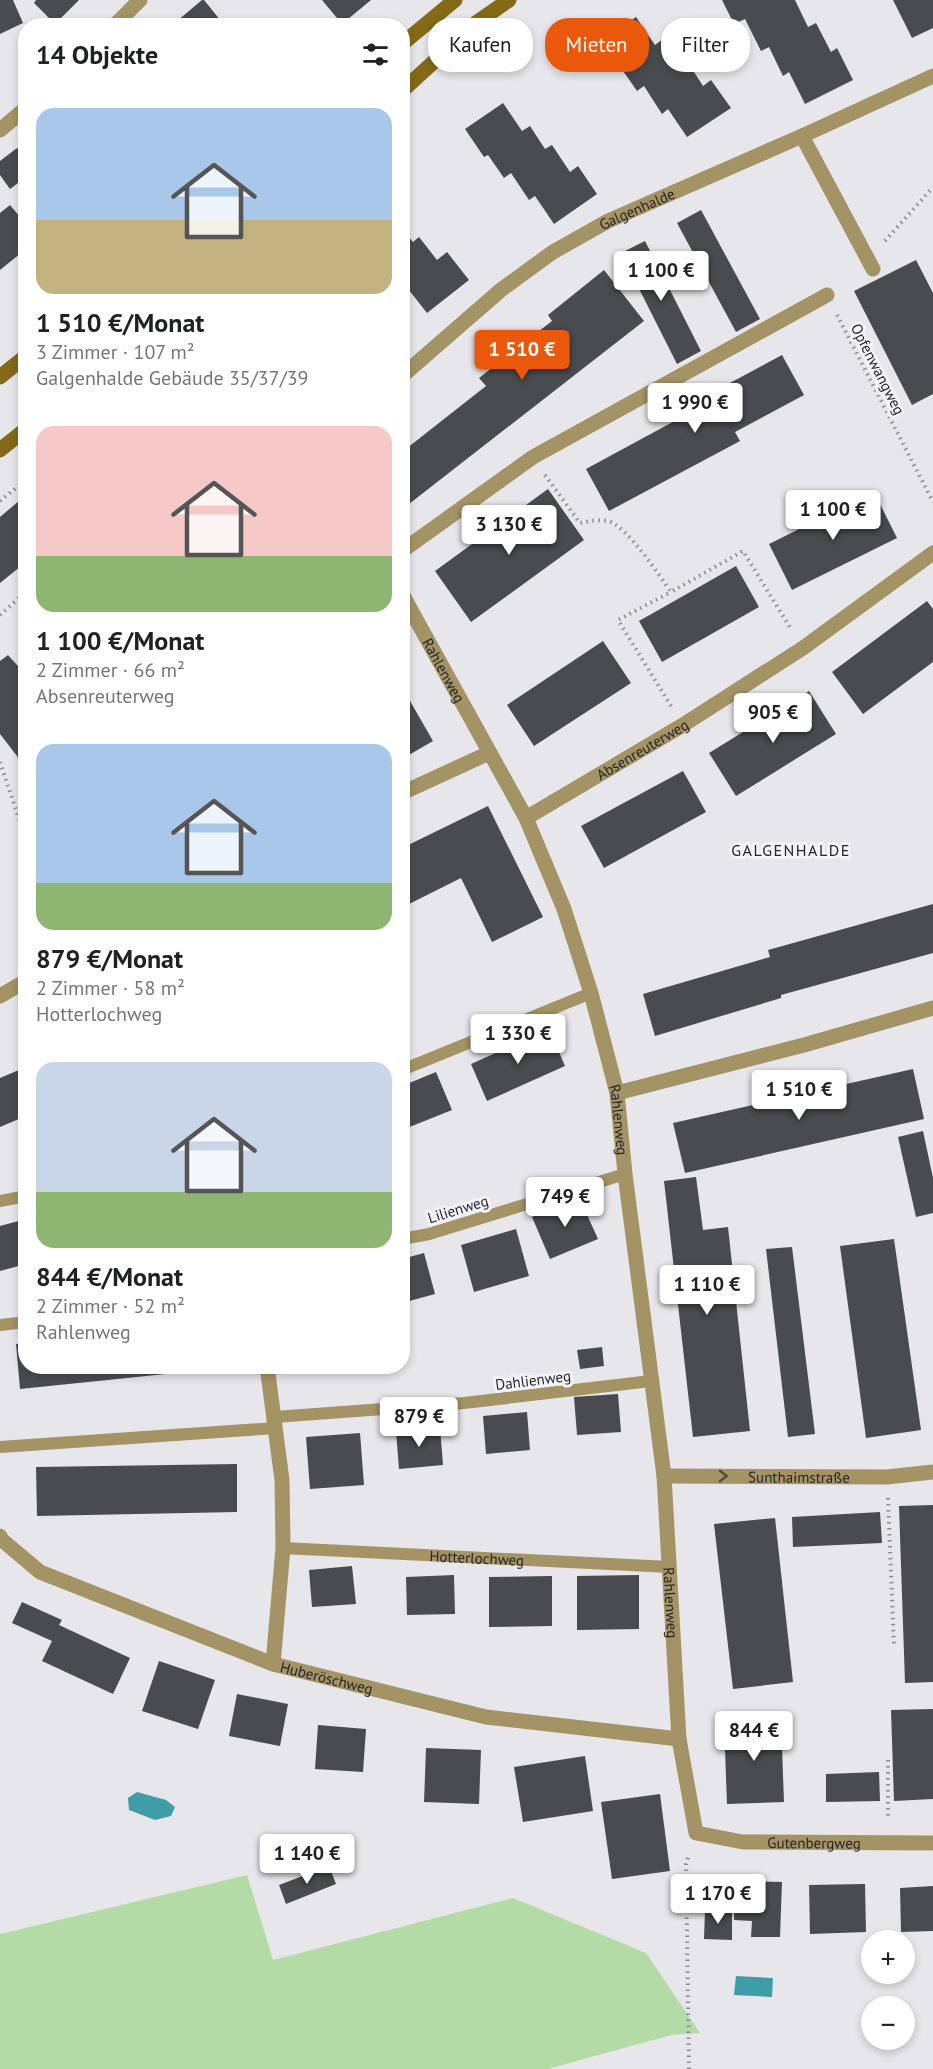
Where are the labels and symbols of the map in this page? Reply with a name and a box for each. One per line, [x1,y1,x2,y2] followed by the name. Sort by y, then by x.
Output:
[595,184,677,234] street label: Galgenhalde
[606,251,716,302] pin: 1 100 €
[847,320,909,418] street label: Opfenwangweg
[467,330,577,381] pin: 1 510 €
[640,383,750,434] pin: 1 990 €
[778,490,888,541] pin: 1 100 €
[454,505,564,556] pin: 3 130 €
[419,634,470,706] street label: Rahlenweg
[731,693,815,744] pin: 905 €
[593,715,692,784] street label: Absenreuterweg
[731,840,851,860] district label: GALGENHALDE
[463,1014,573,1065] pin: 1 330 €
[744,1070,854,1121] pin: 1 510 €
[606,1082,633,1156] street label: Rahlenweg
[523,1177,607,1228] pin: 749 €
[425,1191,491,1227] street label: Lilienweg
[652,1265,762,1316] pin: 1 110 €
[494,1366,572,1394] street label: Dahlienweg
[377,1397,461,1448] pin: 879 €
[748,1467,850,1486] street label: Sunthaimstraße
[718,1470,727,1482] one-way arrow
[429,1546,525,1569] street label: Hotterlochweg
[660,1567,683,1639] street label: Rahlenweg
[278,1657,375,1698] street label: Huberöschweg
[712,1711,796,1762] pin: 844 €
[767,1833,861,1852] street label: Gutenbergweg
[252,1834,362,1885] pin: 1 140 €
[663,1874,773,1925] pin: 1 170 €

